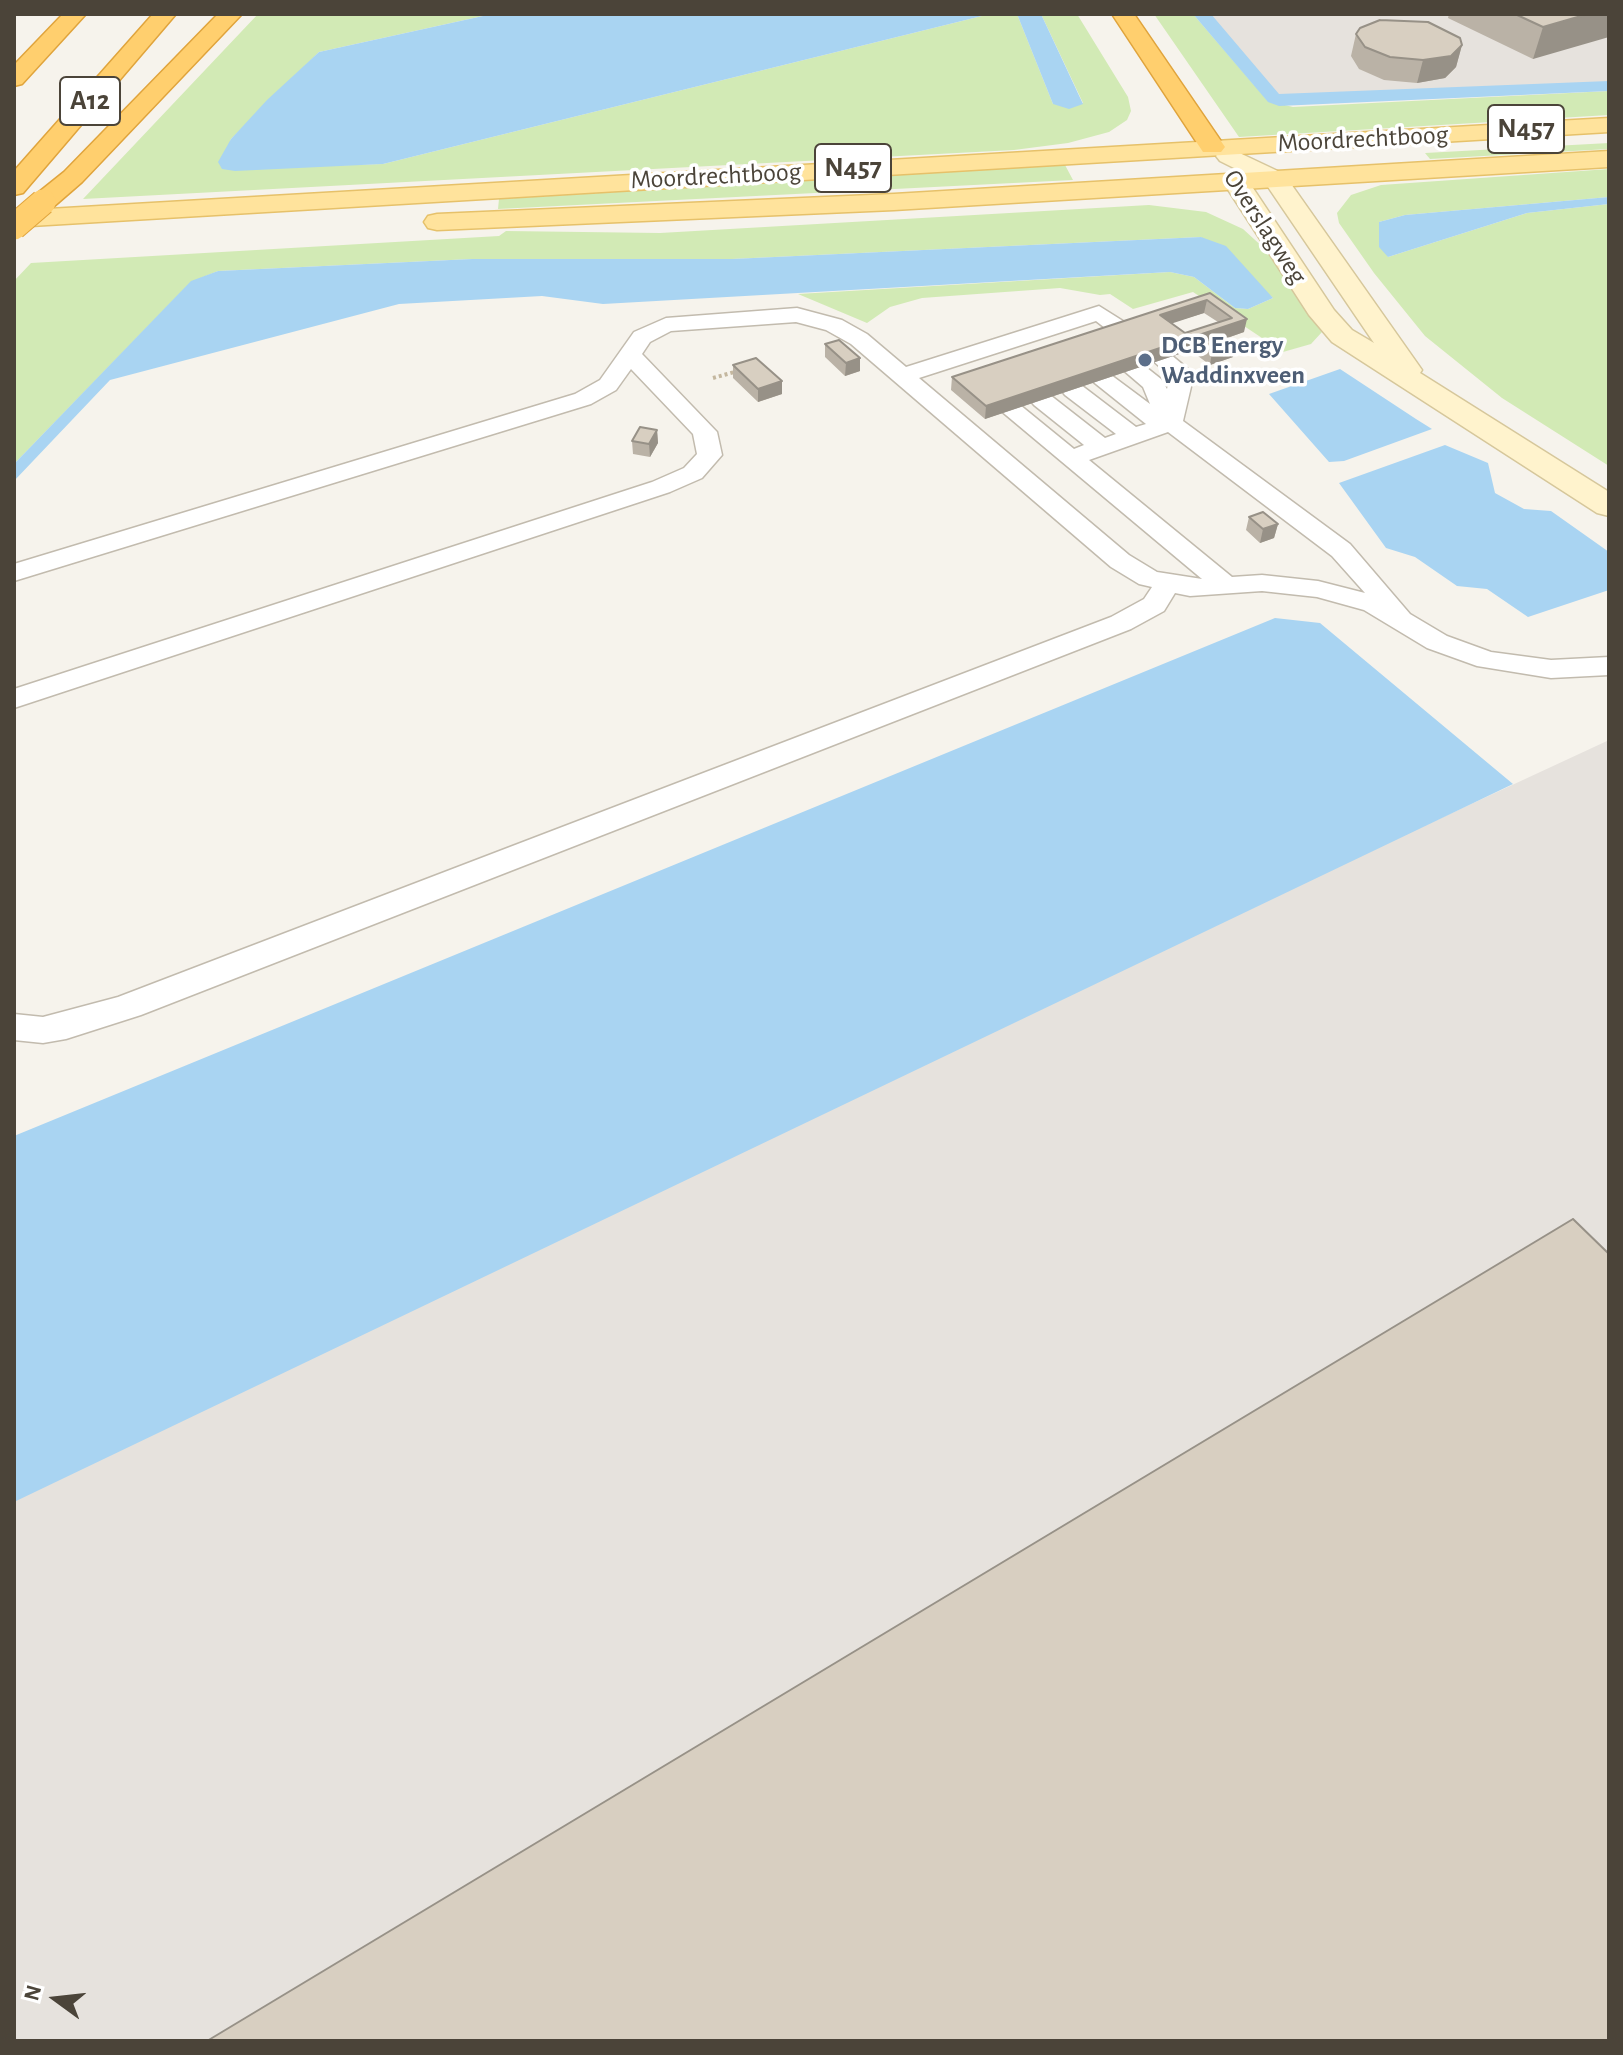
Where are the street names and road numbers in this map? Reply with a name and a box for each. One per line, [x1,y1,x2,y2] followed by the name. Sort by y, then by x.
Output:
[60,77,120,125] road number: A12
[1488,105,1564,153] road number: N457
[1277,119,1449,159] street label: Moordrechtboog
[815,144,891,192] road number: N457
[630,156,802,196] street label: Moordrechtboog
[1217,164,1313,290] street label: Overslagweg

